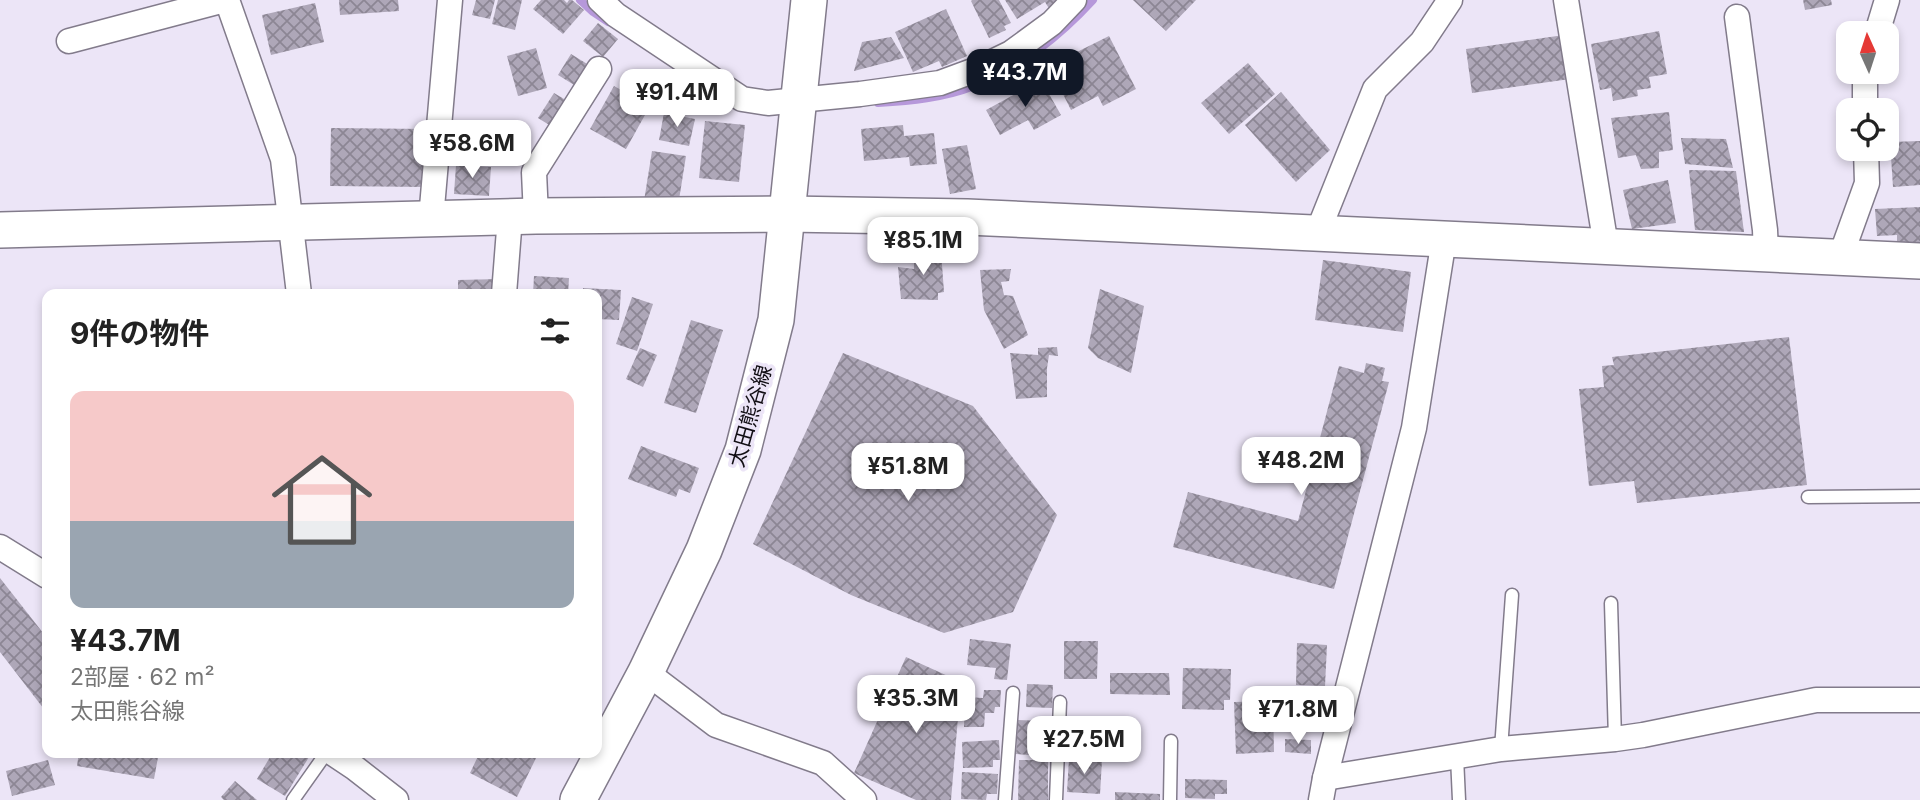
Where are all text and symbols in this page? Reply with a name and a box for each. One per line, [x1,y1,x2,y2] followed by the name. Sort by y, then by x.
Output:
[1836,21,1899,84] north arrow
[1836,21,1899,161] map controls
[968,50,1082,109] pin: ¥43.7M
[983,58,1067,86] text: ¥43.7M
[620,69,734,129] pin: ¥91.4M
[636,78,718,106] text: ¥91.4M
[1836,98,1899,161] button: locate
[415,120,529,180] pin: ¥58.6M
[429,129,515,157] text: ¥58.6M
[866,218,980,277] pin: ¥85.1M
[883,226,963,254] text: ¥85.1M
[536,312,574,350] icon: filters
[70,315,209,351] text: 9件の物件
[724,362,776,470] street label: 太田熊谷線
[259,437,385,563] icon: home
[1244,438,1358,497] pin: ¥48.2M
[851,444,965,503] pin: ¥51.8M
[1258,446,1344,474] text: ¥48.2M
[867,452,949,480] text: ¥51.8M
[70,622,181,658] text: ¥43.7M
[70,663,215,691] text: 2部屋 · 62 m²
[859,676,973,735] pin: ¥35.3M
[873,684,959,712] text: ¥35.3M
[1241,686,1355,746] pin: ¥71.8M
[1258,695,1338,723] text: ¥71.8M
[70,697,185,725] text: 太田熊谷線
[1027,716,1141,776] pin: ¥27.5M
[1043,725,1125,753] text: ¥27.5M

